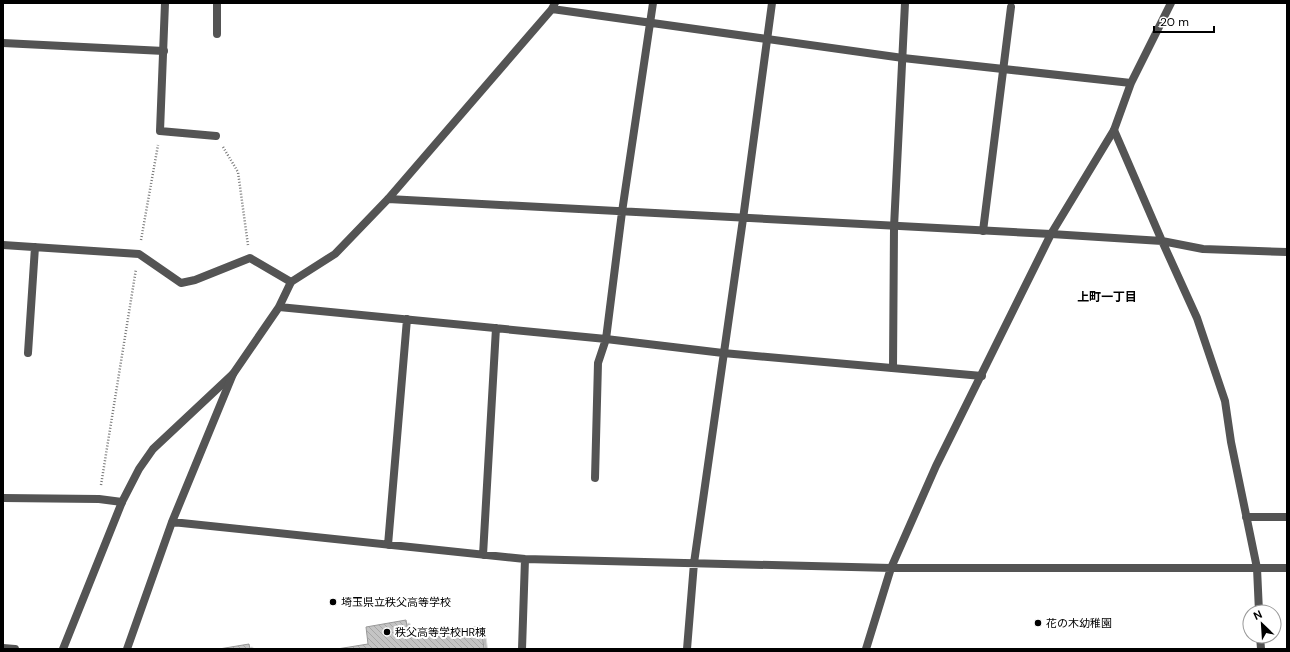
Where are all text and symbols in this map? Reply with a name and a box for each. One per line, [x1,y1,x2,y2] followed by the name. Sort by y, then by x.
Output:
[1154,8,1214,34] scale bar
[1160,14,1189,30] text: 20 m
[1077,289,1137,305] district label: 上町一丁目
[341,595,451,609] place label: 埼玉県立秩父高等学校
[328,597,338,607] marker: 埼玉県立秩父高等学校
[1242,604,1282,644] north arrow
[1251,607,1264,623] text: N
[1046,616,1112,630] place label: 花の木幼稚園
[1033,618,1043,628] marker: 花の木幼稚園
[395,625,486,639] place label: 秩父高等学校HR棟
[382,627,392,637] marker: 秩父高等学校HR棟

